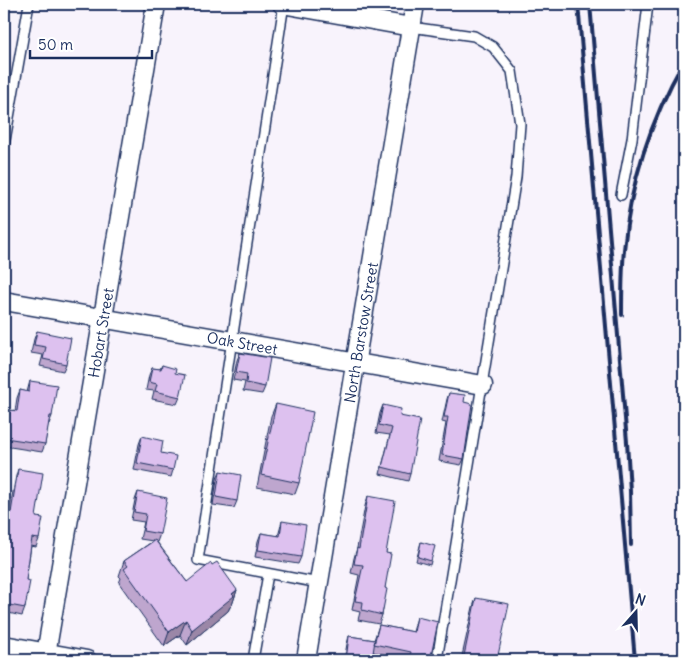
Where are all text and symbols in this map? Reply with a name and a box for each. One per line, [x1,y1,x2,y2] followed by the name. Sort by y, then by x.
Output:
[30,28,152,60] scale bar
[38,35,73,54] text: 50 m
[339,261,381,404] street label: North Barstow Street
[83,286,117,379] street label: Hobart Street
[206,327,279,358] street label: Oak Street
[610,586,660,636] north arrow
[633,590,648,610] text: N

